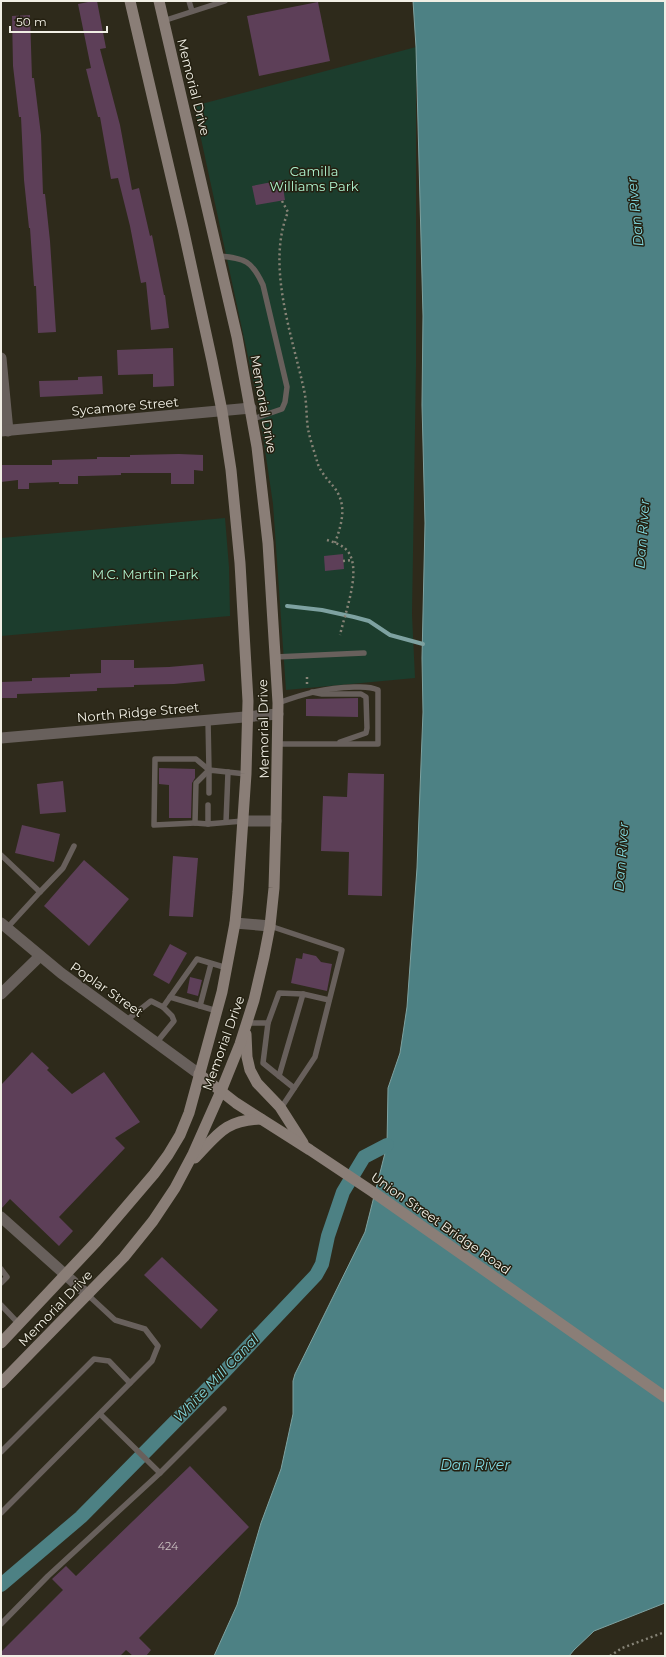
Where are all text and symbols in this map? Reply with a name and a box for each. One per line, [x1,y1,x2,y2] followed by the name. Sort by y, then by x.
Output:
[10,8,107,34] scale bar
[16,14,47,29] text: 50 m
[174,37,214,137] street label: Memorial Drive
[269,163,359,194] park label: Camilla Williams Park
[622,176,648,248] water label: Dan River
[247,354,281,454] street label: Memorial Drive
[71,393,179,419] street label: Sycamore Street
[631,498,653,569] water label: Dan River
[92,566,199,582] park label: M.C. Martin Park
[254,679,272,779] street label: Memorial Drive
[76,699,200,725] street label: North Ridge Street
[610,821,632,892] water label: Dan River
[68,958,146,1020] street label: Poplar Street
[198,993,248,1092] street label: Memorial Drive
[368,1169,514,1277] street label: Union Street Bridge Road
[15,1267,95,1349] street label: Memorial Drive
[169,1330,263,1426] water label: White Mill Canal
[440,1456,510,1474] water label: Dan River
[158,1539,179,1553] house number: 424

